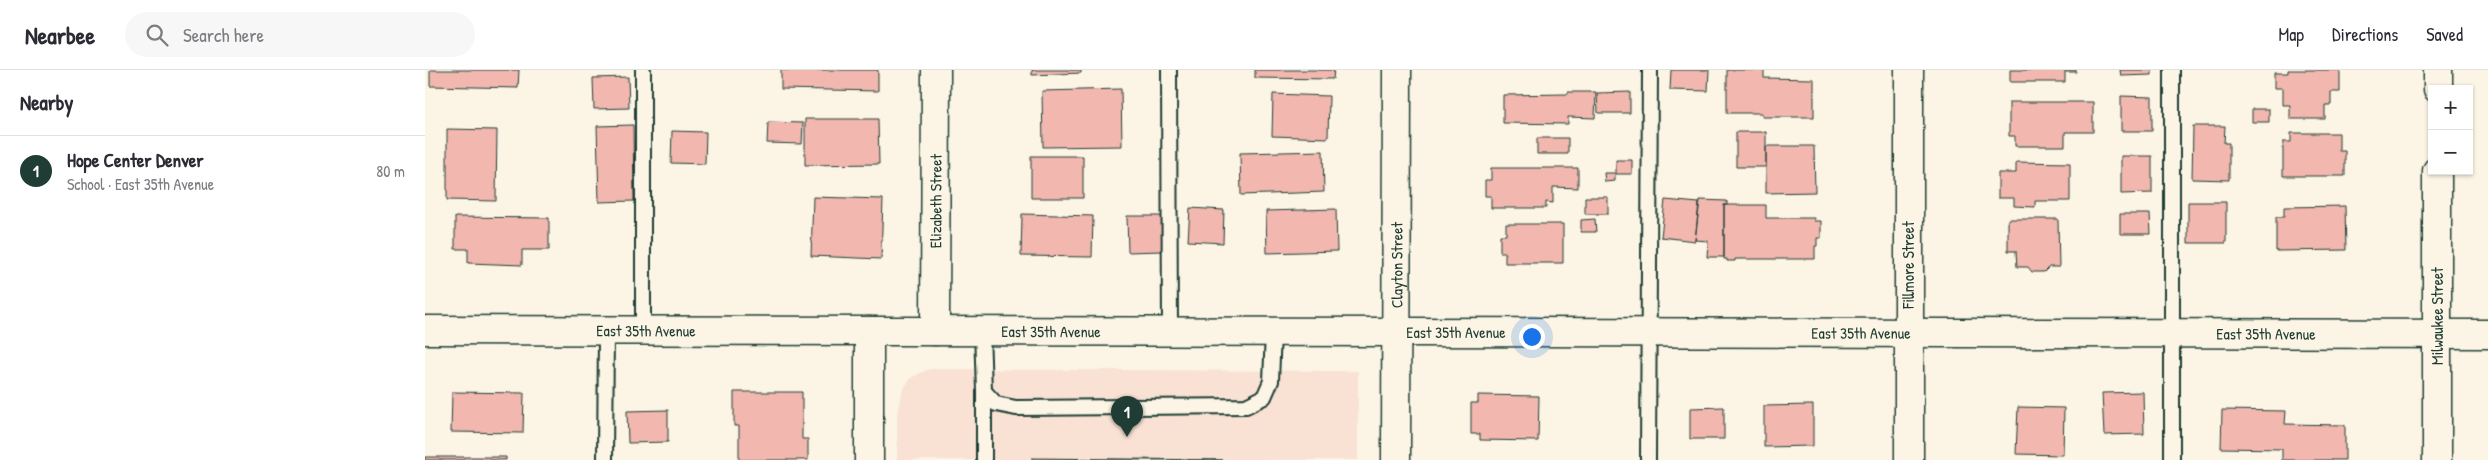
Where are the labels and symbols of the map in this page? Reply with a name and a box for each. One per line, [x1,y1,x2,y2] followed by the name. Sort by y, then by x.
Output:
[924,153,947,248] street label: Elizabeth Street
[1385,221,1408,308] street label: Clayton Street
[1897,221,1919,310] street label: Fillmore Street
[2426,267,2448,365] street label: Milwaukee Street
[596,319,696,342] street label: East 35th Avenue
[1001,320,1101,342] street label: East 35th Avenue
[1406,321,1506,343] street label: East 35th Avenue
[1811,322,1911,344] street label: East 35th Avenue
[2216,322,2316,345] street label: East 35th Avenue
[1519,324,1545,350] your location
[1111,396,1143,437] pin: 1

